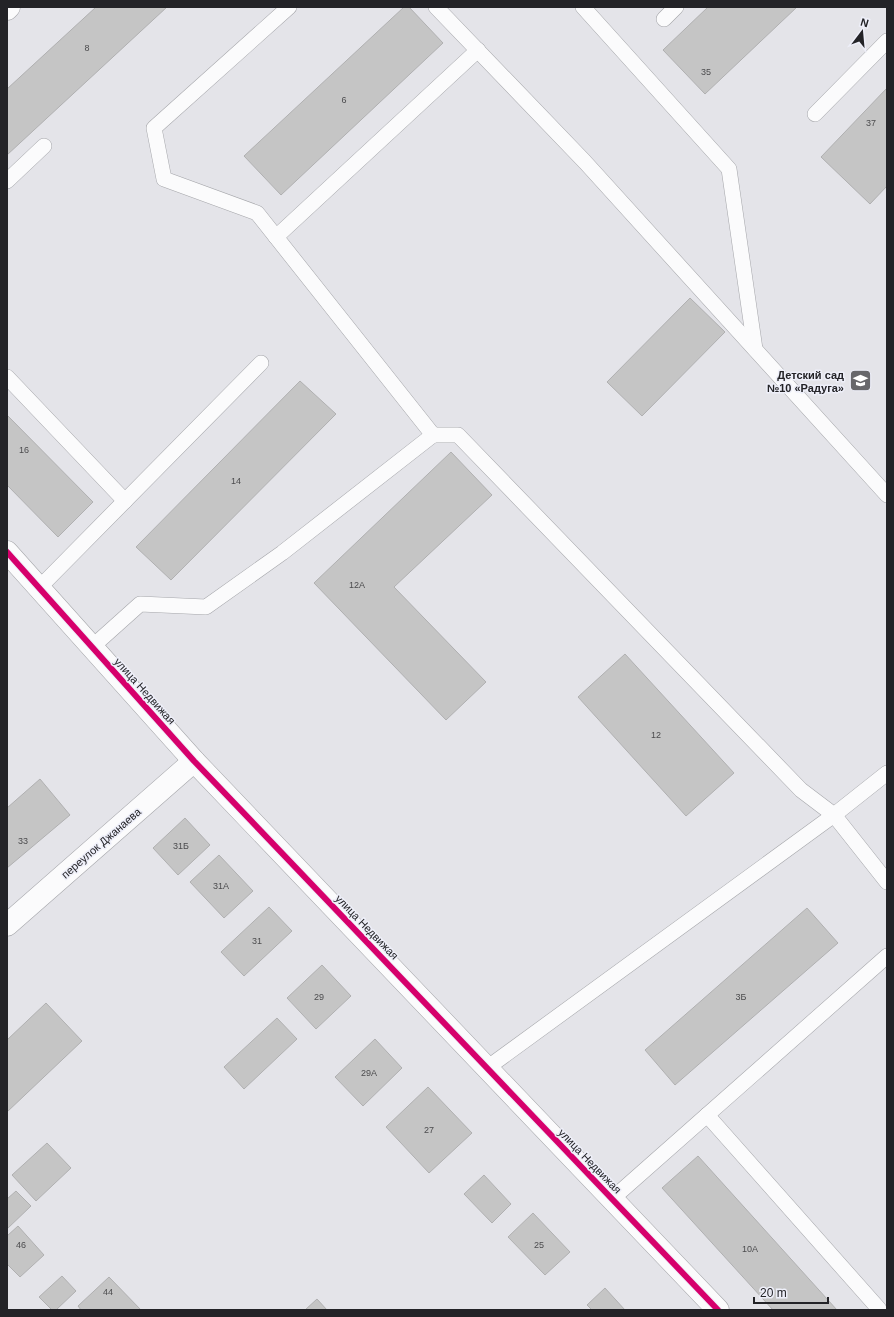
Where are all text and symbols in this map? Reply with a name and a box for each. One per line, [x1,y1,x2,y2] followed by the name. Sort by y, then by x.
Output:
[842,12,882,52] north arrow
[859,16,870,29] text: N
[84,43,90,53] house number: 8
[701,67,711,77] house number: 35
[341,95,347,105] house number: 6
[866,118,876,128] house number: 37
[847,368,873,394] school or university icon: Детский сад №10 «Радуга»
[767,369,844,394] place label: Детский сад №10 «Радуга»
[19,445,29,455] house number: 16
[231,476,241,486] house number: 14
[349,580,365,590] house number: 12А
[112,655,178,727] street label: улица Недвижая
[651,730,661,740] house number: 12
[59,805,144,881] street label: переулок Джанаева
[18,836,28,846] house number: 33
[173,841,189,851] house number: 31Б
[213,881,229,891] house number: 31А
[333,892,401,962] street label: улица Недвижая
[252,936,262,946] house number: 31
[314,992,324,1002] house number: 29
[736,992,747,1002] house number: 3Б
[361,1068,377,1078] house number: 29А
[424,1125,434,1135] house number: 27
[556,1126,624,1196] street label: улица Недвижая
[16,1240,26,1250] house number: 46
[534,1240,544,1250] house number: 25
[742,1244,758,1254] house number: 10А
[754,1279,828,1305] scale bar
[760,1286,787,1300] text: 20 m
[103,1287,113,1297] house number: 44

